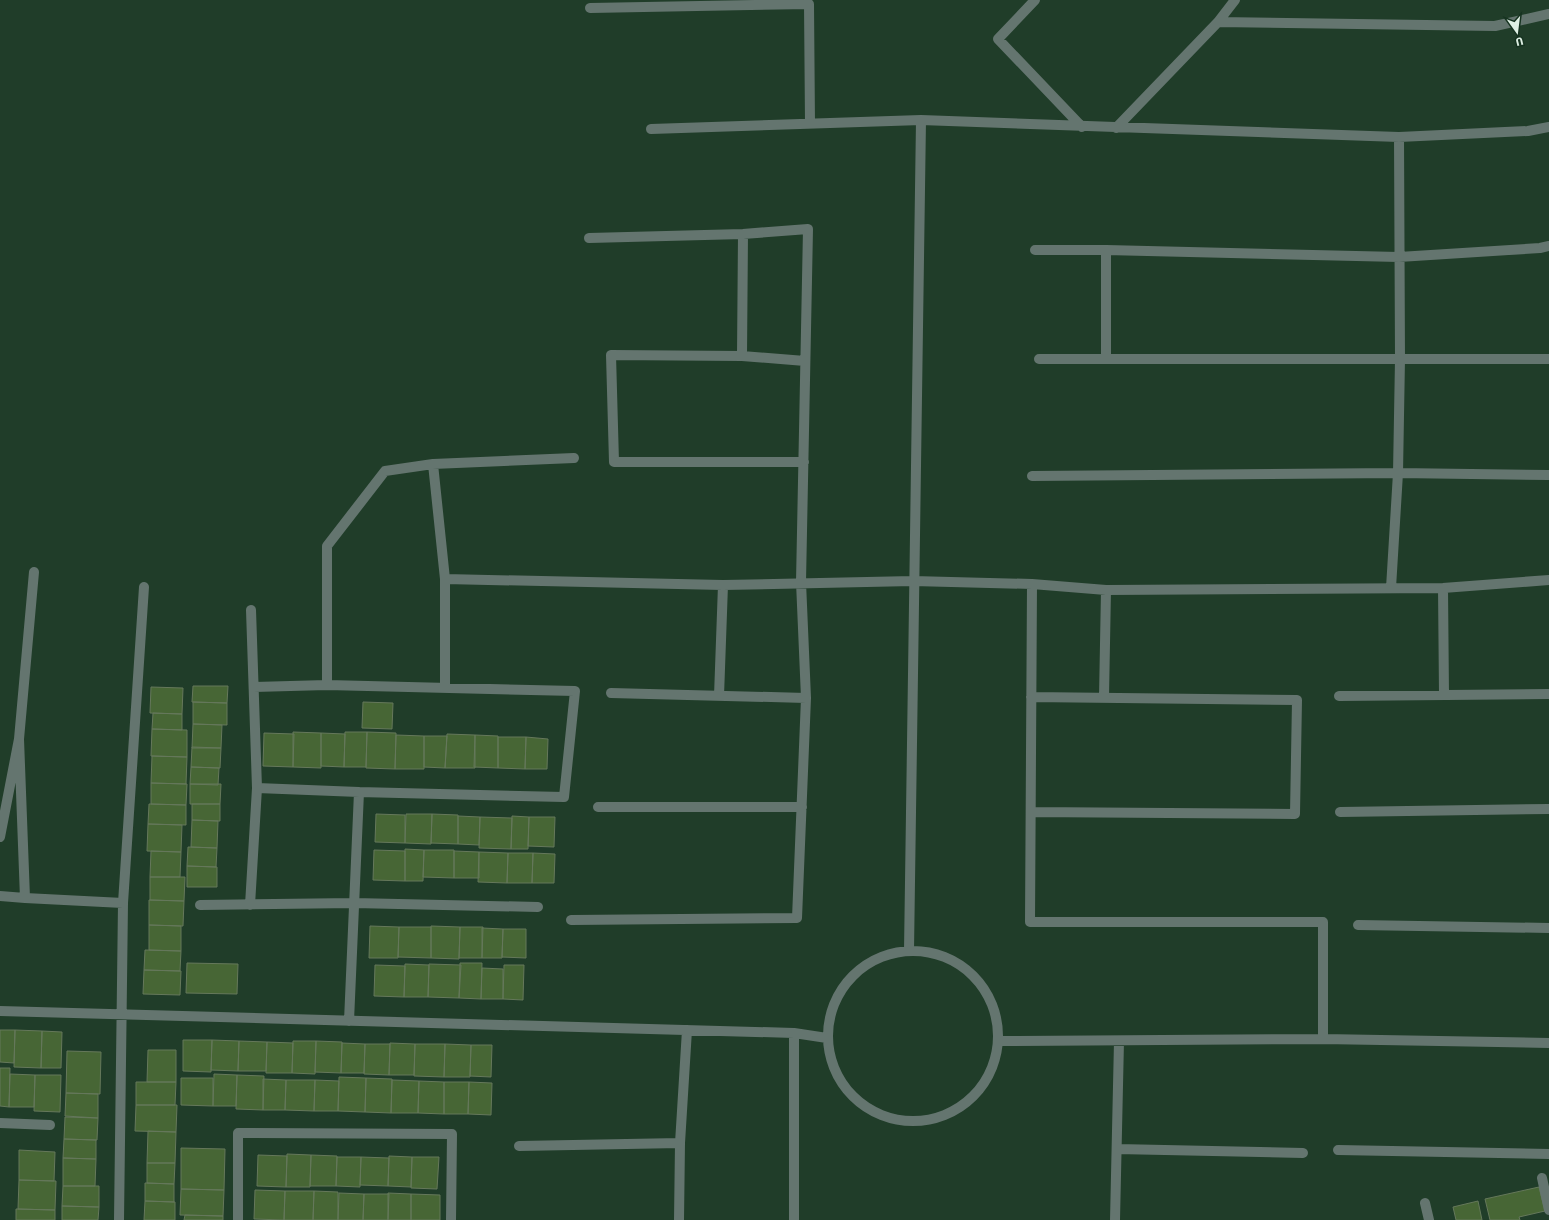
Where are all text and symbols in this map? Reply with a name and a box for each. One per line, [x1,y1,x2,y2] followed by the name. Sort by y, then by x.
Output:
[1497,12,1537,52] north arrow
[1514,34,1524,48] text: U

